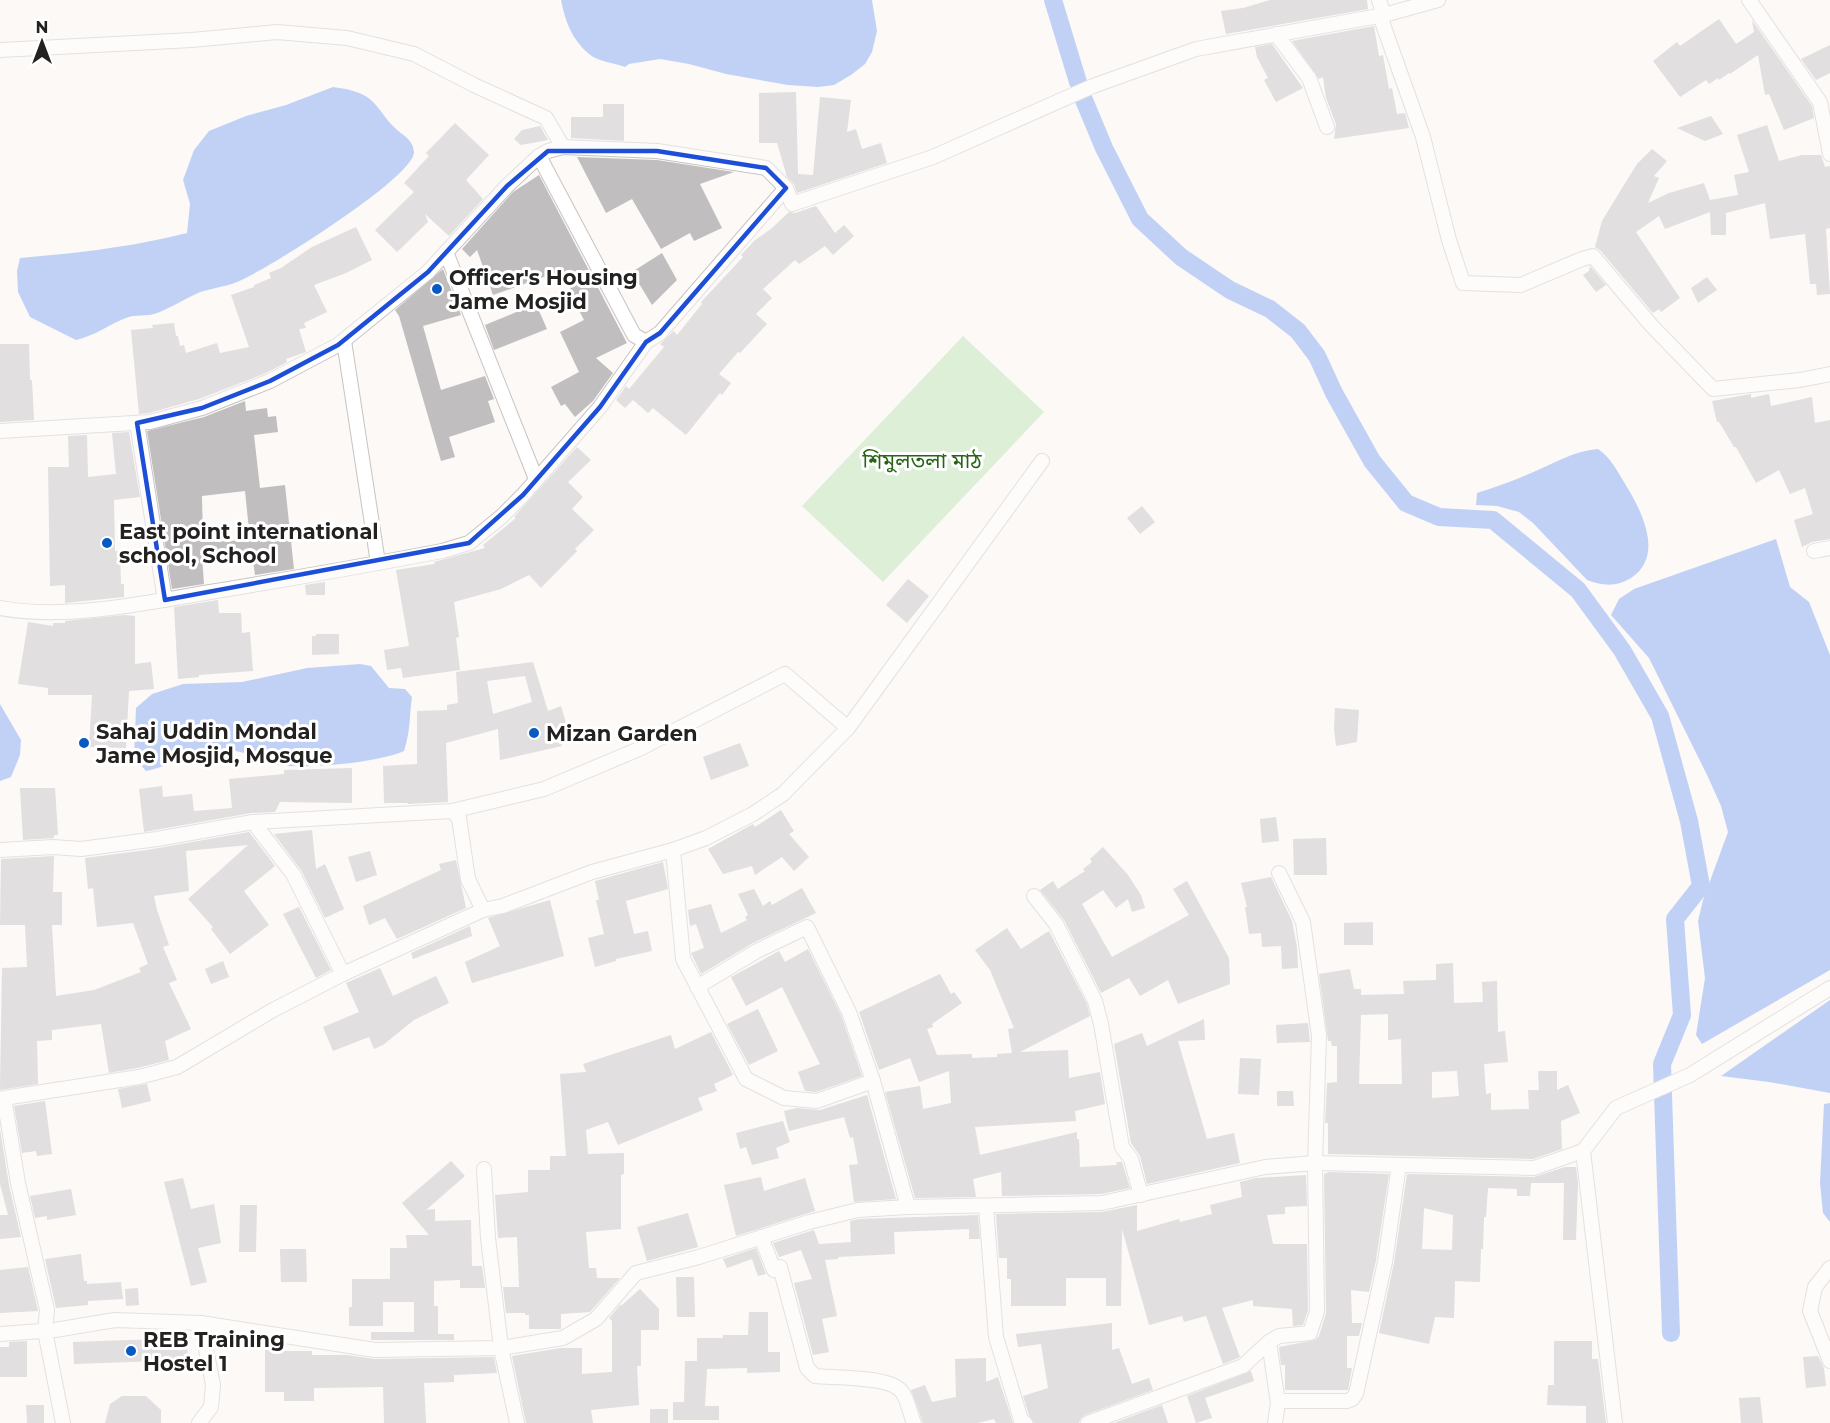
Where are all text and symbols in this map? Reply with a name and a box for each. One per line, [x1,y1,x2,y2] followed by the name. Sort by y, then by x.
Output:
[12,12,72,72] north arrow
[36,18,48,37] text: N
[448,265,638,314] place label: Officer's Housing Jame Mosjid
[430,282,444,296] marker: Officer's Housing Jame Mosjid
[861,448,982,473] park label: শিমুলতলা মাঠ
[119,519,379,568] place label: East point international school, School
[100,536,114,550] marker: East point international school, School
[95,719,332,768] place label: Sahaj Uddin Mondal Jame Mosjid, Mosque
[546,721,698,746] place label: Mizan Garden
[527,726,541,740] marker: Mizan Garden
[77,736,91,750] marker: Sahaj Uddin Mondal Jame Mosjid, Mosque
[143,1327,285,1376] place label: REB Training Hostel 1
[124,1344,138,1358] marker: REB Training Hostel 1

